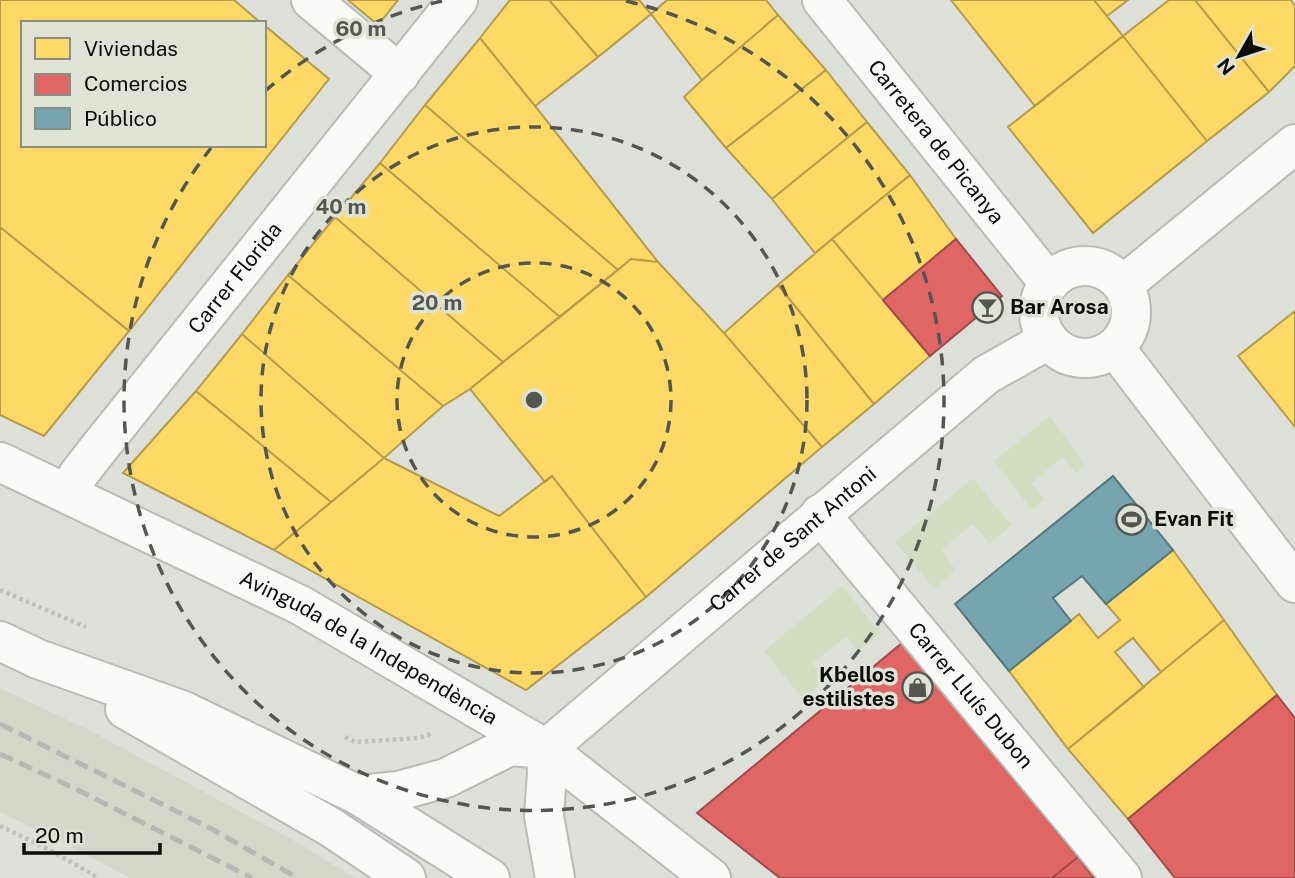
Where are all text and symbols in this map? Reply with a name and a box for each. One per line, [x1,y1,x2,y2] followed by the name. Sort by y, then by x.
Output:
[336,16,386,41] text: 60 m
[21,21,266,147] legend
[1204,21,1274,91] north arrow
[84,36,178,61] text: Viviendas
[1213,54,1239,79] text: N
[863,55,1010,229] street label: Carretera de Picanya
[84,71,187,96] text: Comercios
[84,106,157,131] text: Público
[316,194,366,219] text: 40 m
[183,217,287,338] street label: Carrer Florida
[412,290,462,315] text: 20 m
[970,290,1004,324] bar icon: Bar Arosa
[1010,294,1109,319] place label: Bar Arosa
[522,388,546,412] centre of rings
[704,461,881,617] street label: Carrer de Sant Antoni
[1114,502,1148,536] sports icon: Evan Fit
[1154,506,1234,531] place label: Evan Fit
[236,565,502,730] street label: Avinguda de la Independència
[903,617,1039,773] street label: Carrer Lluís Dubon
[803,662,895,711] place label: Kbellos estilistes
[901,670,935,704] shop icon: Kbellos estilistes
[24,812,161,856] scale bar
[35,823,84,848] text: 20 m

